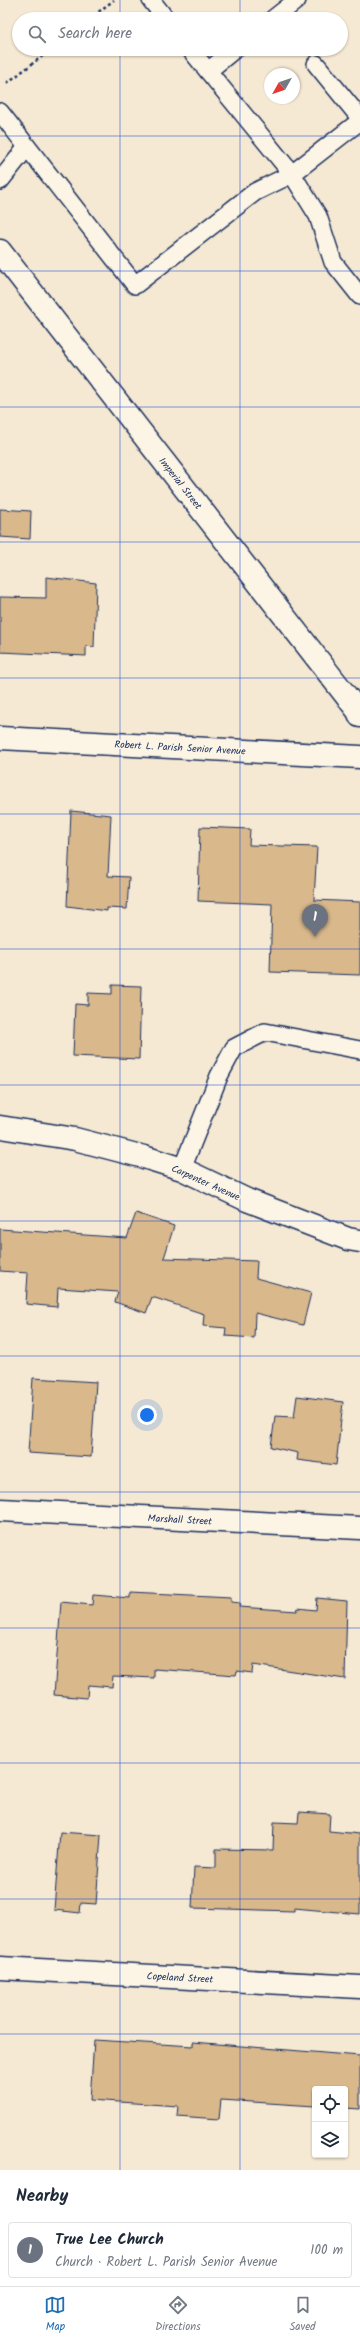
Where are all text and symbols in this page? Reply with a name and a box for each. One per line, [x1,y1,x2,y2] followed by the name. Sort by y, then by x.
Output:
[12,12,348,56] search box
[58,22,132,46] text: Search here
[26,23,48,45] icon: search
[264,68,300,104] north arrow
[155,454,206,513] street label: Imperial Street
[114,737,246,759] street label: Robert L. Parish Senior Avenue
[302,904,328,937] pin: 1
[169,1161,243,1205] street label: Carpenter Avenue
[137,1405,157,1425] your location
[147,1510,213,1530] street label: Marshall Street
[146,1968,214,1988] street label: Copeland Street
[312,2086,348,2158] map controls
[312,2086,348,2122] button: locate
[312,2122,348,2158] button: layers
[16,2183,68,2210] text: Nearby
[55,2228,164,2252] text: True Lee Church
[28,2240,32,2261] text: 1
[310,2240,343,2261] text: 100 m
[55,2252,277,2273] text: Church · Robert L. Parish Senior Avenue
[44,2294,66,2336] tab: Map
[155,2294,201,2336] tab: Directions
[290,2294,316,2336] tab: Saved

